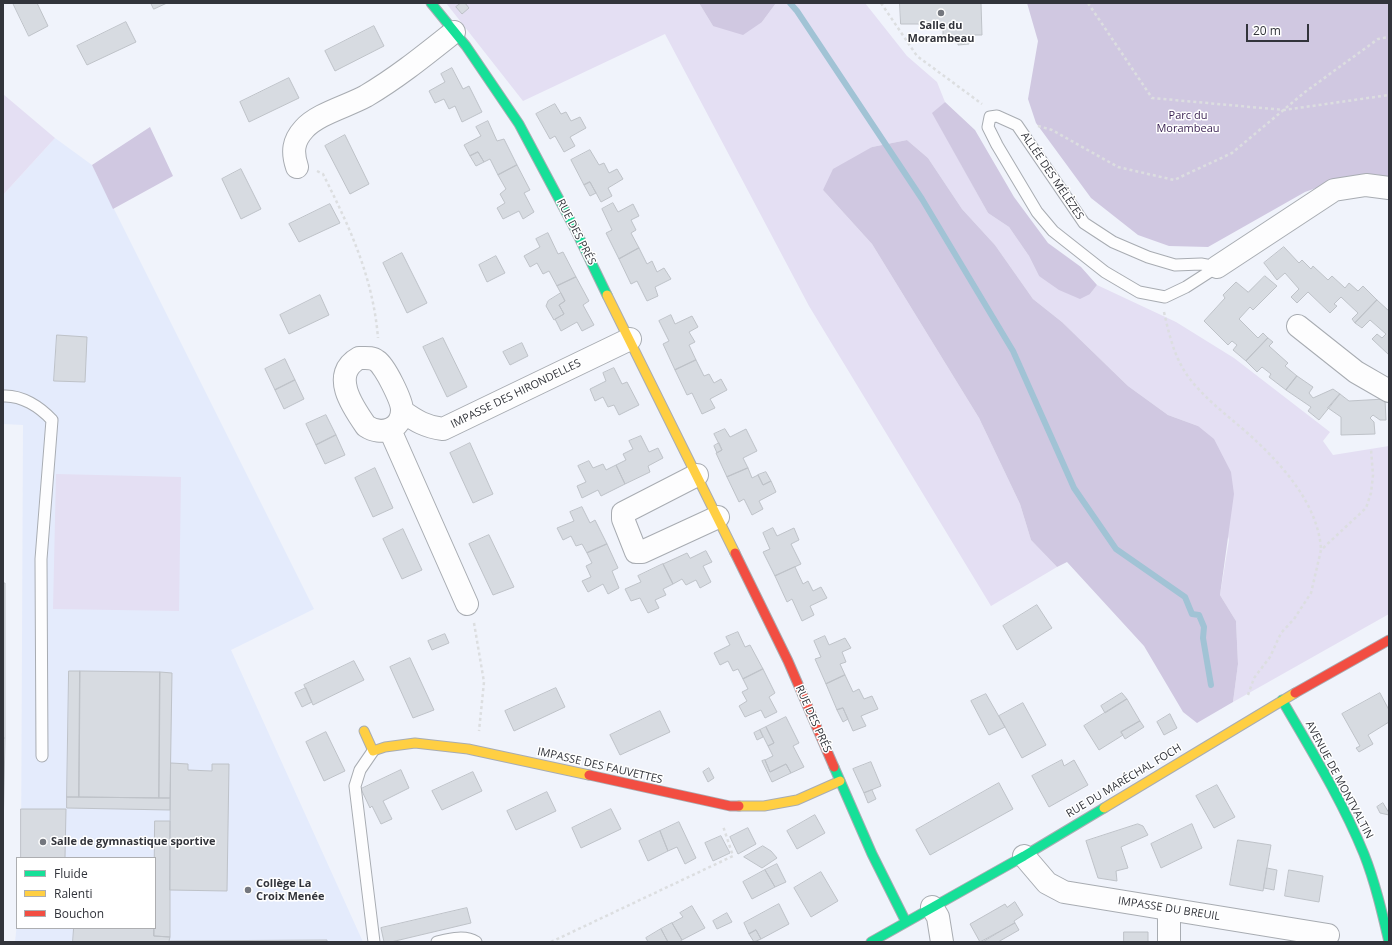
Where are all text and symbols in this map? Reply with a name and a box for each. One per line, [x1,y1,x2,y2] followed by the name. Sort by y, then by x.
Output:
[936,8,946,18] marker: Salle du Morambeau
[1248,16,1311,42] scale bar
[908,19,974,45] place label: Salle du Morambeau
[1253,22,1281,39] text: 20 m
[1156,109,1220,135] park label: Parc du Morambeau
[1018,130,1086,222] street label: ALLÉE DES MÉLÈZES
[554,197,598,267] street label: RUE DES PRÉS
[449,357,583,431] street label: IMPASSE DES HIRONDELLES
[792,683,834,755] street label: RUE DES PRÉS
[1302,719,1376,841] street label: AVENUE DE MONTVALTIN
[1064,741,1184,821] street label: RUE DU MARÉCHAL FOCH
[536,745,664,787] street label: IMPASSE DES FAUVETTES
[51,835,216,849] place label: Salle de gymnastique sportive
[38,837,48,847] marker: Salle de gymnastique sportive
[16,857,156,929] legend
[54,865,88,882] text: Fluide
[256,877,324,903] place label: Collège La Croix Menée
[54,885,93,902] text: Ralenti
[243,885,253,895] marker: Collège La Croix Menée
[1117,894,1221,924] street label: IMPASSE DU BREUIL
[54,905,104,922] text: Bouchon

